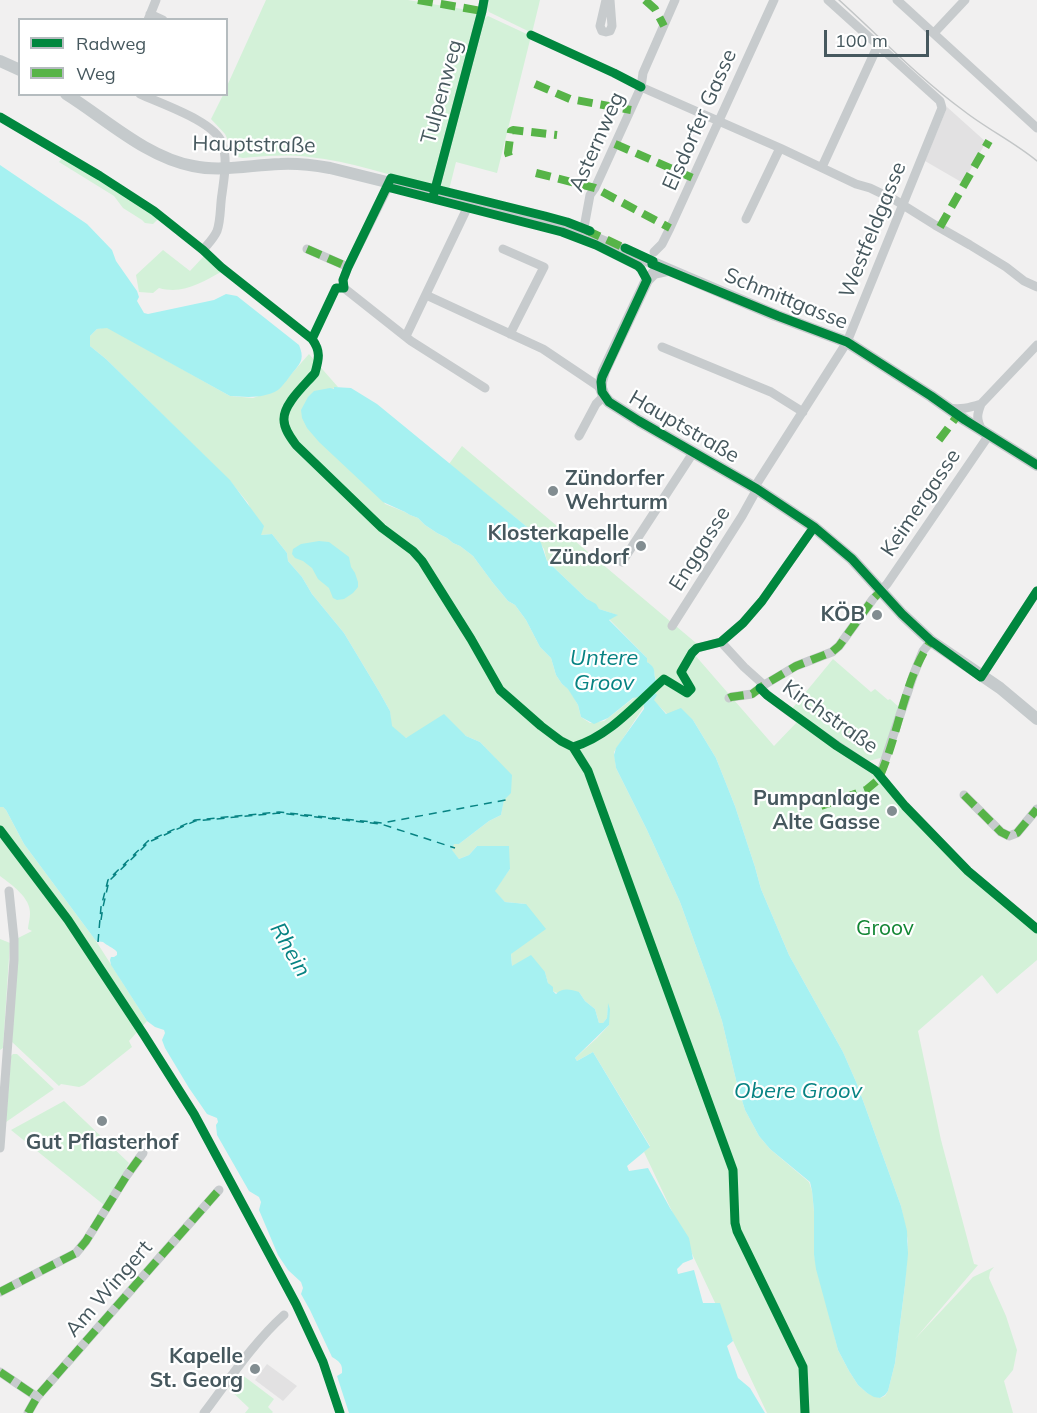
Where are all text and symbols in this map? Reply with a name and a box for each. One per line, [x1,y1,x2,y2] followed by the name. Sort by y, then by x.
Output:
[18,18,228,96] legend
[827,18,932,56] scale bar
[835,29,888,52] text: 100 m
[76,32,146,55] text: Radweg
[416,37,468,147] street label: Tulpenweg
[658,45,742,195] street label: Elsdorfer Gasse
[76,62,116,85] text: Weg
[564,88,630,196] street label: Asternweg
[192,131,316,159] street label: Hauptstraße
[834,158,912,302] street label: Westfeldgasse
[721,263,851,335] street label: Schmittgasse
[624,385,744,469] street label: Hauptstraße
[876,444,966,562] street label: Keimergasse
[565,466,668,516] place label: Zündorfer Wehrturm
[546,484,560,498] marker: Zündorfer Wehrturm
[664,502,736,596] street label: Enggasse
[488,521,629,571] place label: Klosterkapelle Zündorf
[634,539,648,553] marker: Klosterkapelle Zündorf
[821,602,865,628] place label: KÖB
[870,608,884,622] marker: KÖB
[570,645,638,696] water label: Untere Groov
[777,675,883,759] street label: Kirchstraße
[753,786,880,836] place label: Pumpanlage Alte Gasse
[885,804,899,818] marker: Pumpanlage Alte Gasse
[856,916,914,942] park label: Groov
[264,918,316,982] water label: Rhein
[734,1078,862,1104] water label: Obere Groov
[95,1114,109,1128] marker: Gut Pflasterhof
[26,1130,178,1156] place label: Gut Pflasterhof
[60,1236,158,1342] street label: Am Wingert
[150,1344,243,1394] place label: Kapelle St. Georg
[248,1362,262,1376] marker: Kapelle St. Georg

